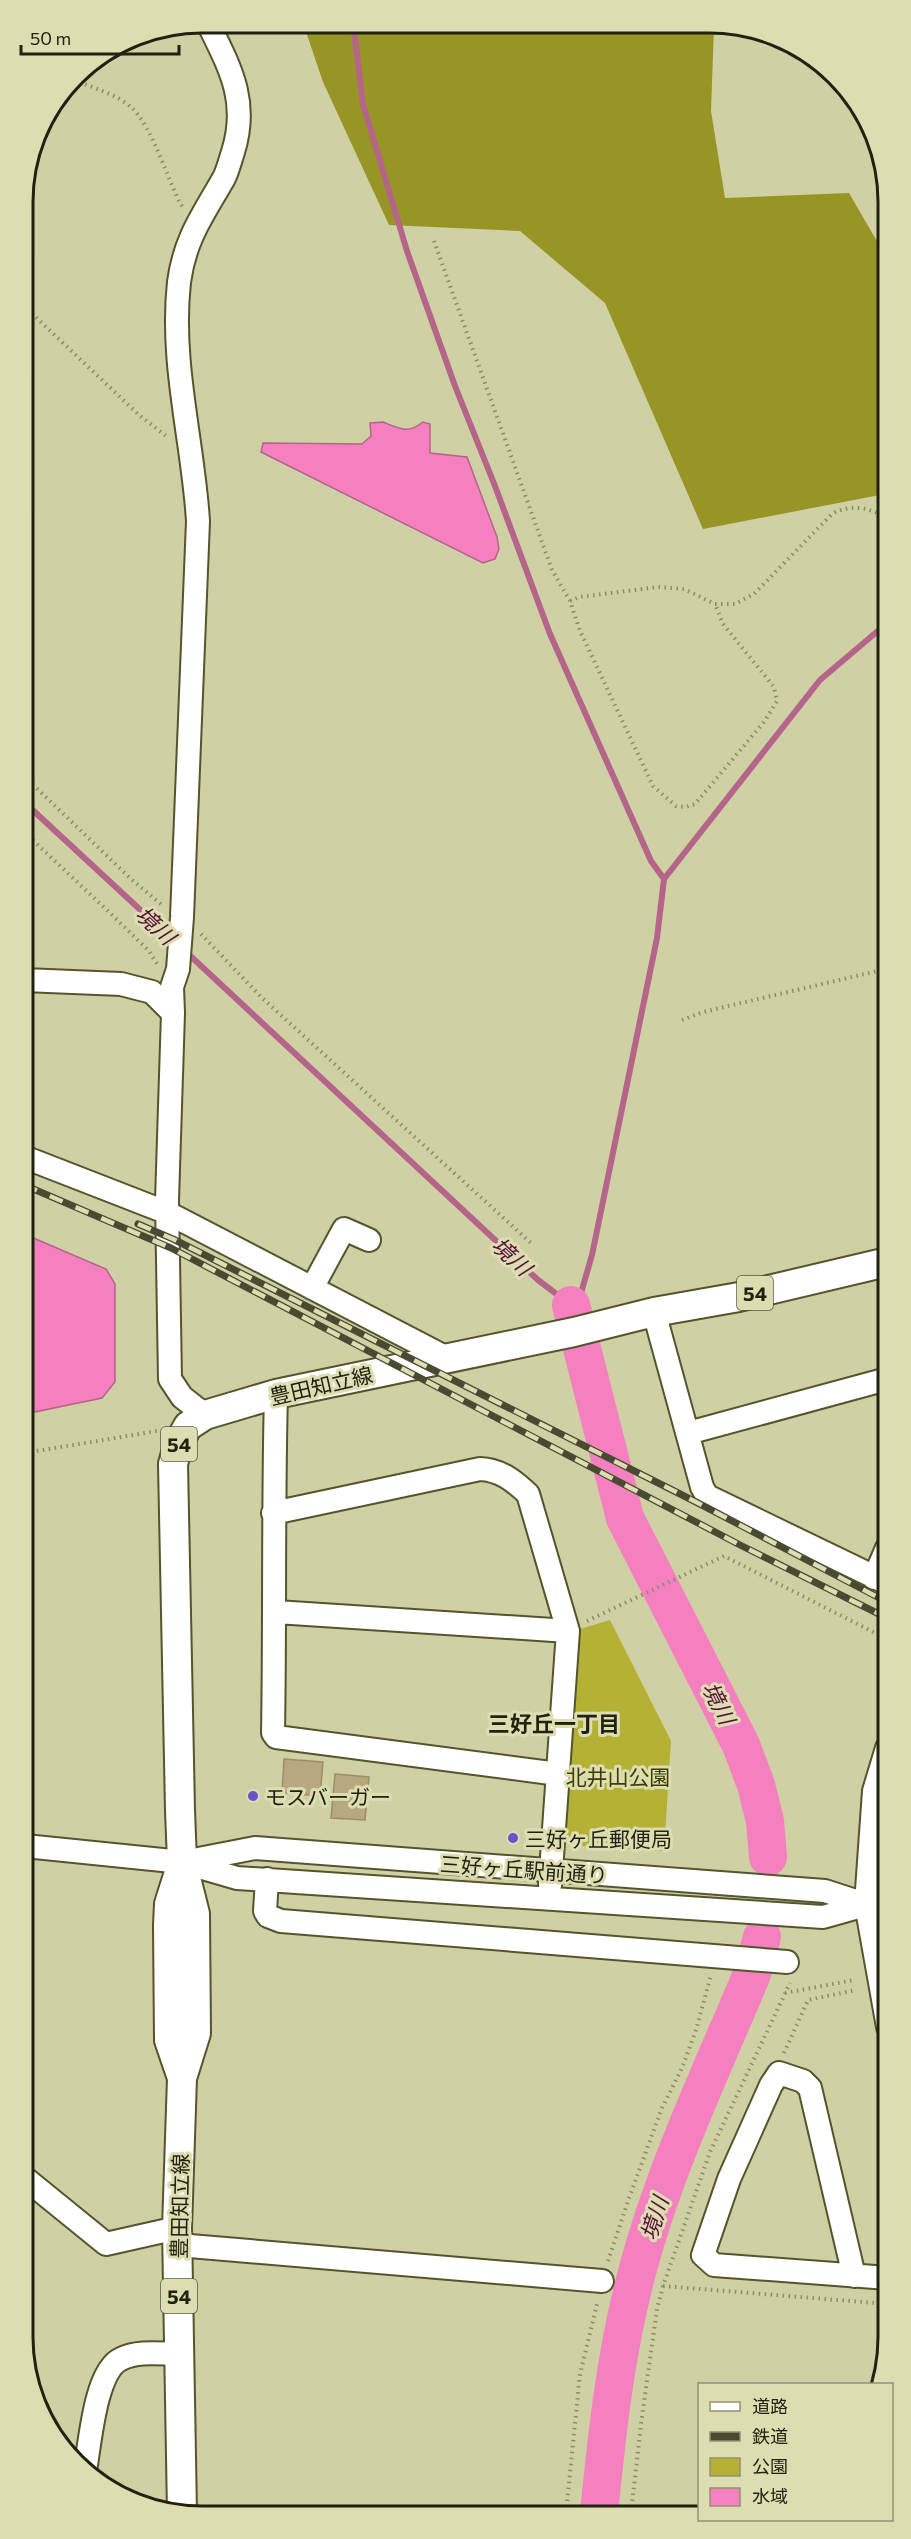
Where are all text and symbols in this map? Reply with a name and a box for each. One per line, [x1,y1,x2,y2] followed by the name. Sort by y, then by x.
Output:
[21,18,178,56] scale bar
[30,27,71,49] text: 50 m
[131,900,183,951] water label: 境川
[487,1231,539,1282] water label: 境川
[737,1276,773,1310] road number: 54
[267,1361,375,1409] street label: 豊田知立線
[161,1427,197,1461] road number: 54
[697,1677,742,1731] water label: 境川
[488,1710,620,1737] district label: 三好丘一丁目
[566,1764,671,1789] park label: 北井山公園
[265,1784,391,1809] place label: モスバーガー
[246,1789,260,1803] marker: モスバーガー
[525,1826,672,1851] place label: 三好ヶ丘郵便局
[506,1831,520,1845] marker: 三好ヶ丘郵便局
[439,1851,609,1887] street label: 三好ヶ丘駅前通り
[166,2153,192,2259] street label: 豊田知立線
[634,2191,674,2243] water label: 境川
[161,2279,197,2313] road number: 54
[698,2383,893,2521] legend
[752,2395,788,2417] text: 道路
[752,2425,788,2447] text: 鉄道
[752,2455,788,2477] text: 公園
[752,2485,788,2507] text: 水域

